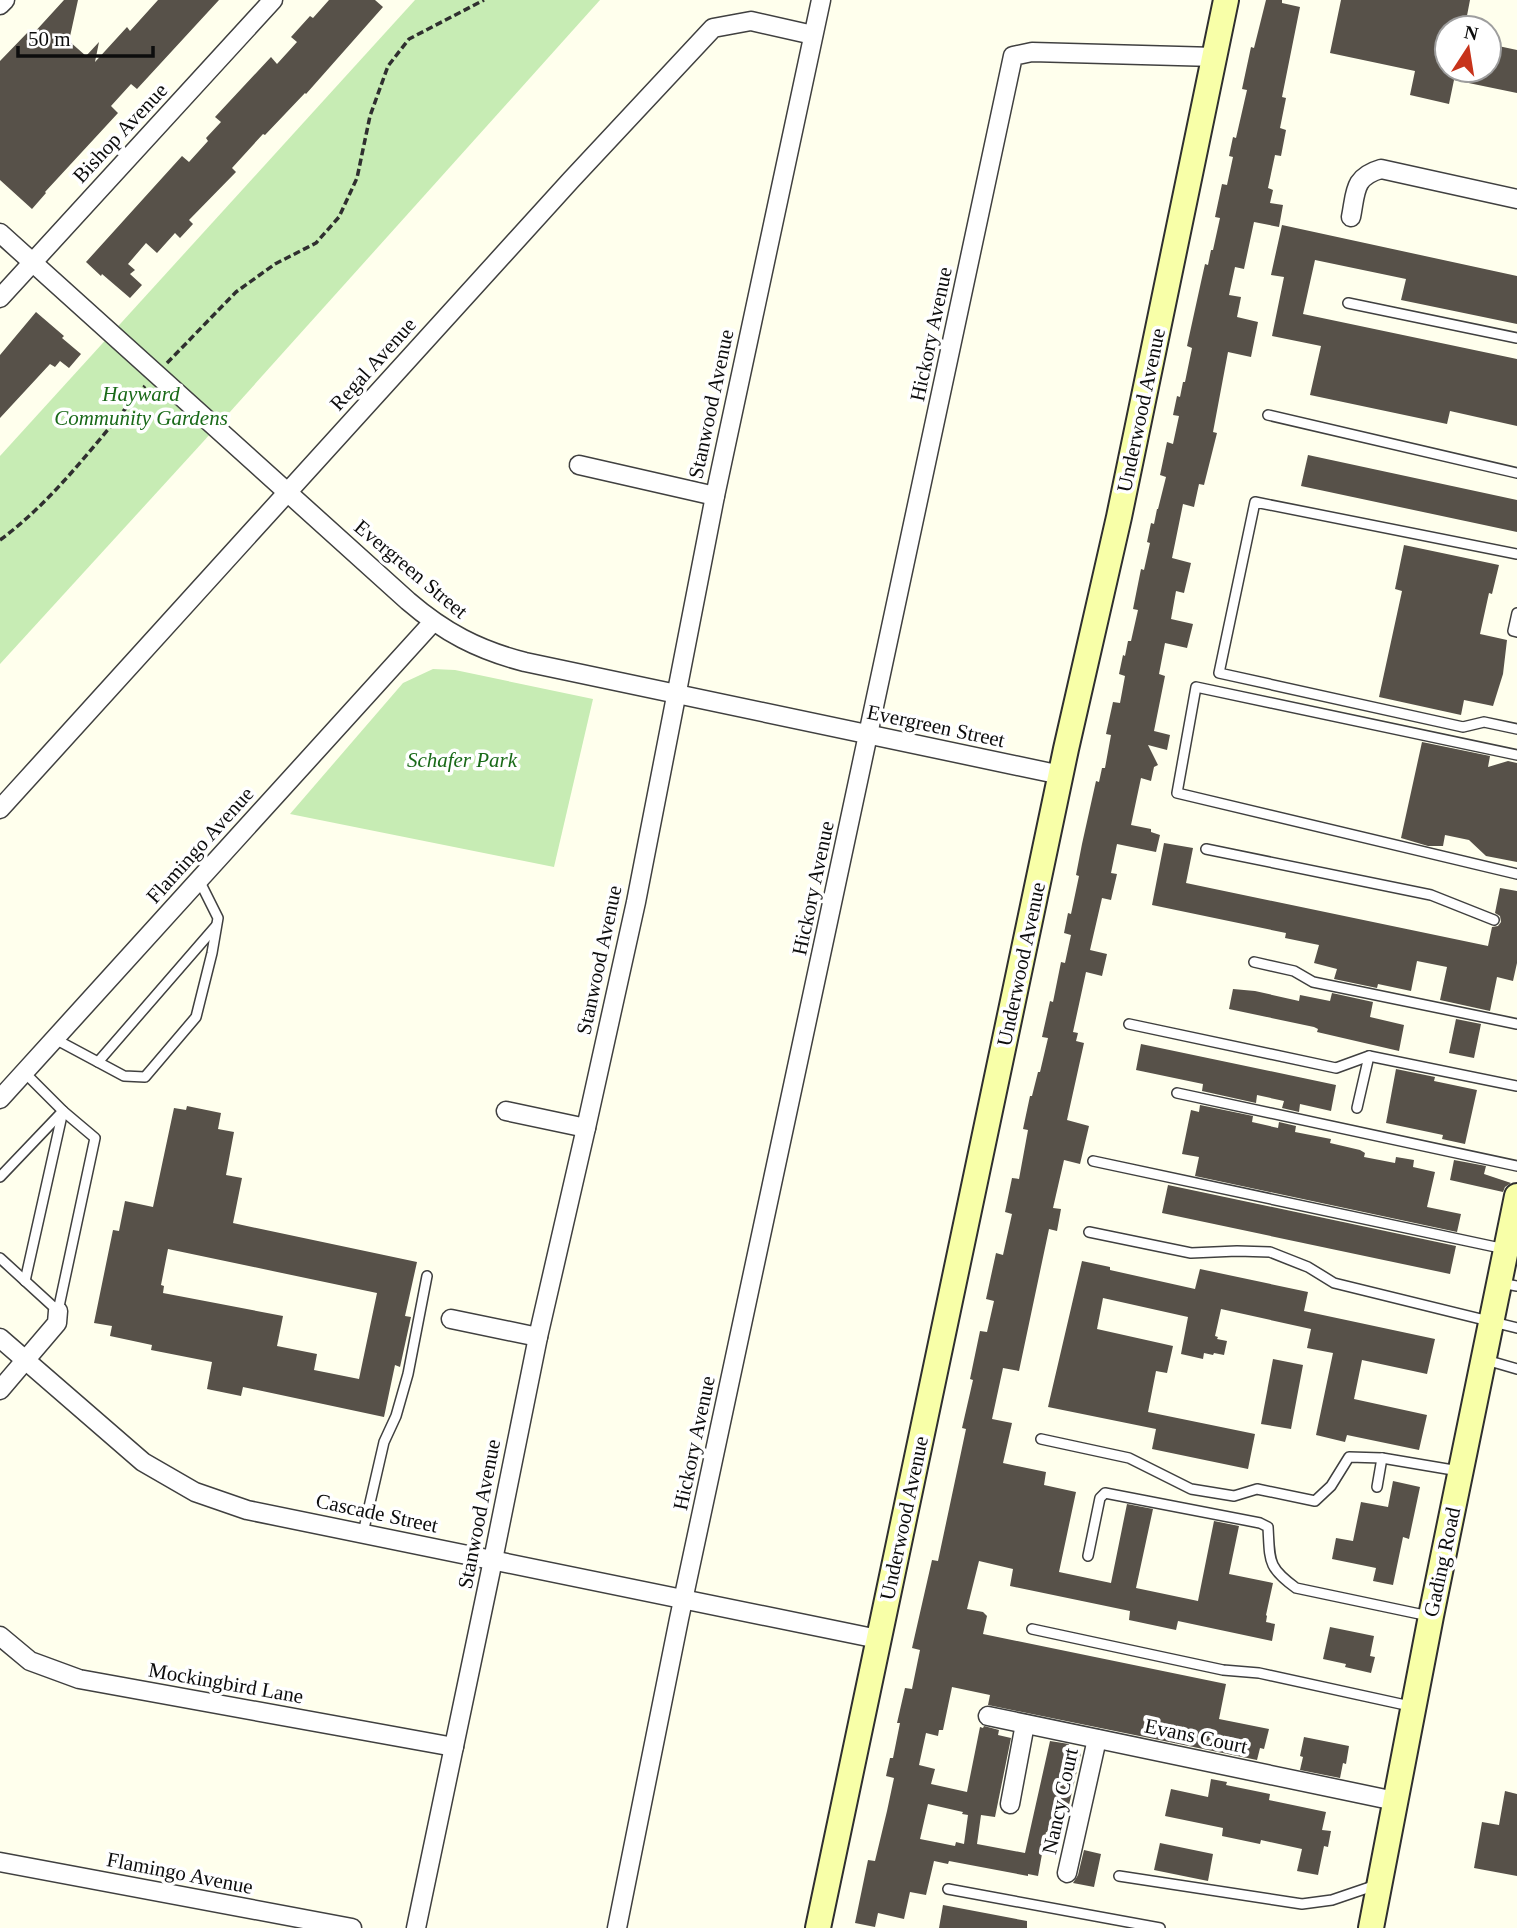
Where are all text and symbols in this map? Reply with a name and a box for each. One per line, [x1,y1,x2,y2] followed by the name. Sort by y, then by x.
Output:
[18,14,152,58] scale bar
[1433,14,1503,84] north arrow
[1463,21,1481,45] text: N
[28,27,71,51] text: 50 m
[68,78,172,188] street label: Bishop Avenue
[905,265,957,403] street label: Hickory Avenue
[325,313,421,415] street label: Regal Avenue
[1112,326,1170,494] street label: Underwood Avenue
[683,327,739,481] street label: Stanwood Avenue
[54,382,228,430] park label: Hayward Community Gardens
[350,515,473,623] street label: Evergreen Street
[865,700,1007,752] street label: Evergreen Street
[407,748,518,772] park label: Schafer Park
[141,782,259,908] street label: Flamingo Avenue
[787,819,839,957] street label: Hickory Avenue
[992,880,1050,1048] street label: Underwood Avenue
[571,883,627,1037] street label: Stanwood Avenue
[668,1374,720,1512] street label: Hickory Avenue
[875,1434,933,1602] street label: Underwood Avenue
[453,1437,505,1591] street label: Stanwood Avenue
[314,1488,440,1538] street label: Cascade Street
[1419,1505,1465,1619] street label: Gading Road
[147,1658,305,1708] street label: Mockingbird Lane
[1142,1713,1250,1759] street label: Evans Court
[1037,1746,1083,1856] street label: Nancy Court
[105,1847,255,1899] street label: Flamingo Avenue

